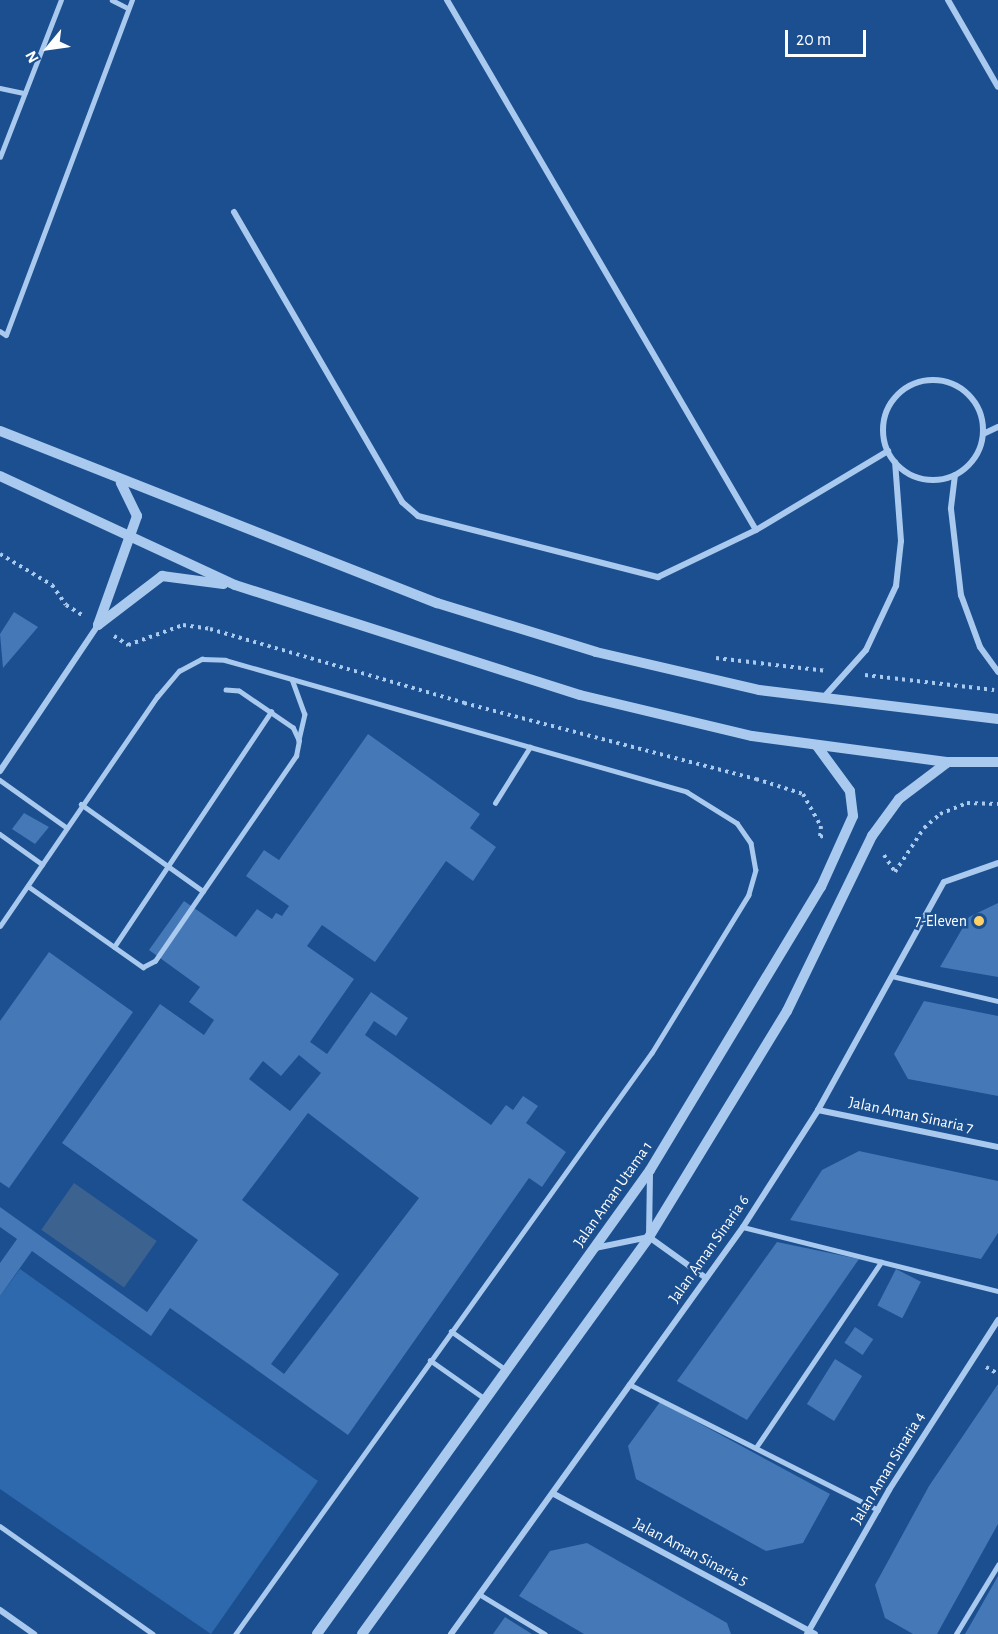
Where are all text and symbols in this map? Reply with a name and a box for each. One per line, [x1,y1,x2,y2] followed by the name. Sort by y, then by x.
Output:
[18,18,78,78] north arrow
[788,18,869,56] scale bar
[796,31,831,49] text: 20 m
[23,48,42,65] text: N
[915,911,967,931] place label: 7-Eleven
[972,914,986,928] marker: 7-Eleven
[847,1092,975,1138] street label: Jalan Aman Sinaria 7
[569,1137,657,1251] street label: Jalan Aman Utama 1
[665,1191,753,1307] street label: Jalan Aman Sinaria 6
[847,1408,929,1528] street label: Jalan Aman Sinaria 4
[631,1514,751,1590] street label: Jalan Aman Sinaria 5

